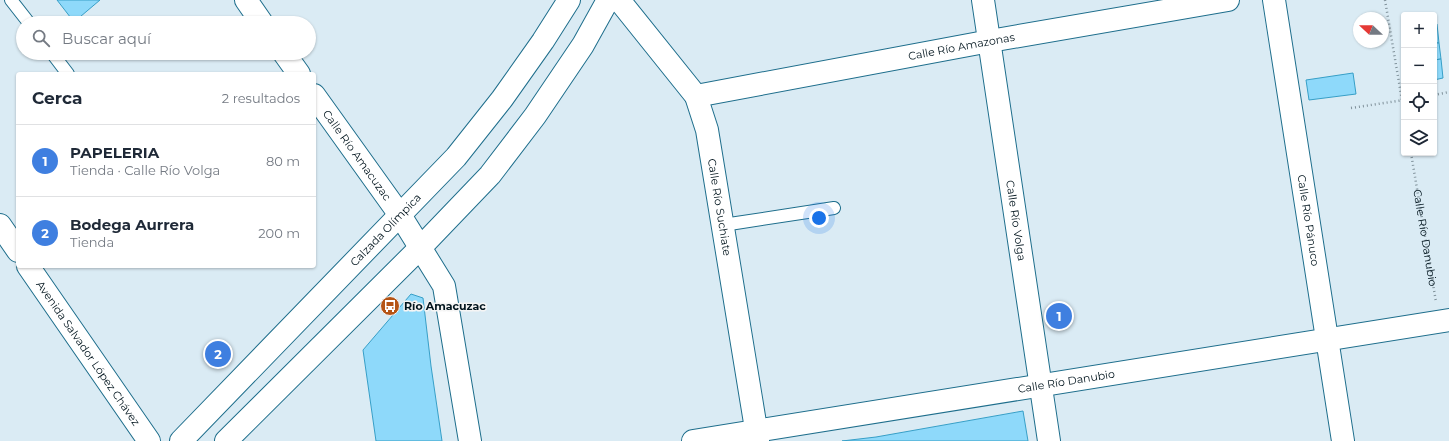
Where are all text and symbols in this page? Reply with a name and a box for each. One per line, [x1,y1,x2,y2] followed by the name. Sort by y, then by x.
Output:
[1353,12,1389,48] north arrow
[1401,12,1437,156] map controls
[1401,12,1437,48] button: +
[16,16,316,60] search box
[30,27,52,49] icon: search
[62,29,151,48] text: Buscar aquí
[907,30,1016,63] street label: Calle Río Amazonas
[1401,48,1437,84] button: −
[1401,84,1437,120] button: locate
[32,88,82,108] text: Cerca
[222,90,300,106] text: 2 resultados
[320,107,394,203] street label: Calle Río Amacuzac
[1401,120,1437,156] button: layers
[70,143,159,162] text: PAPELERIA
[42,153,48,169] text: 1
[266,153,300,169] text: 80 m
[705,157,735,257] street label: Calle Río Suchiate
[70,162,220,178] text: Tienda · Calle Río Volga
[1294,174,1323,267] street label: Calle Río Pánuco
[1003,179,1029,262] street label: Calle Río Volga
[1410,188,1440,287] street label: Calle Río Danubio
[347,190,424,269] street label: Calzada Olímpica
[809,208,829,228] your location
[70,215,194,234] text: Bodega Aurrera
[41,225,49,241] text: 2
[258,225,300,241] text: 200 m
[70,234,114,250] text: Tienda
[33,278,143,429] street label: Avenida Salvador López Chávez
[379,295,401,317] bus stop icon: Río Amacuzac
[404,299,486,313] place label: Río Amacuzac
[1046,301,1072,331] pin: 1
[205,339,231,369] pin: 2
[1017,367,1116,396] street label: Calle Río Danubio

